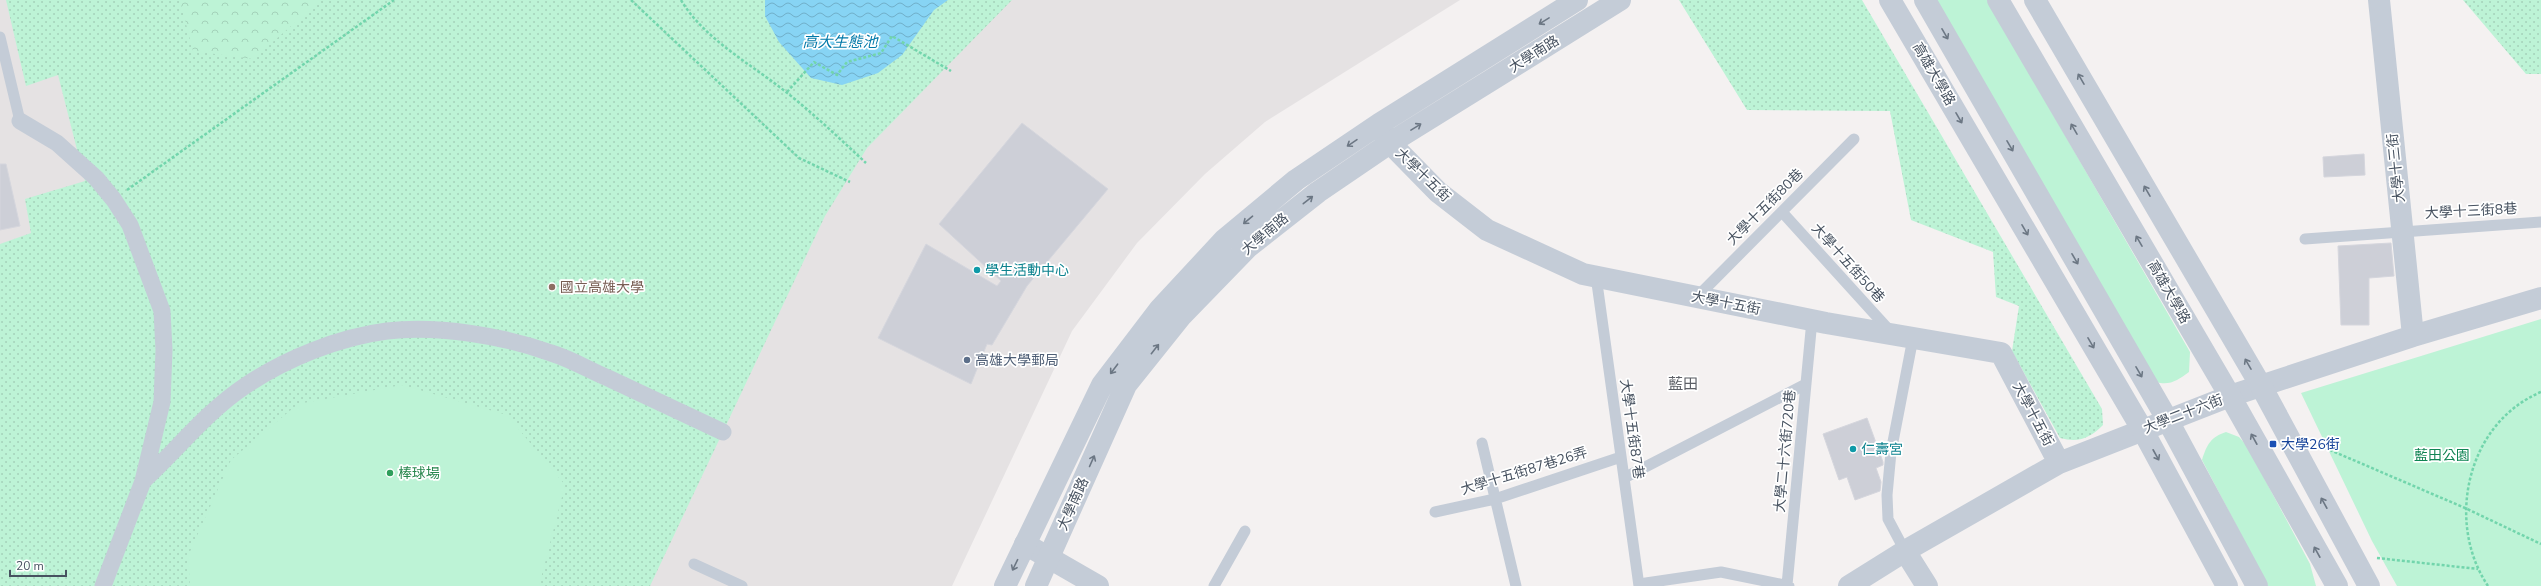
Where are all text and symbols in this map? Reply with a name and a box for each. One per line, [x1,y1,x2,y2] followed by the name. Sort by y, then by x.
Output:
[1538,17,1550,25] one-way arrow
[1941,28,1949,40] one-way arrow
[1505,31,1563,77] street label: 大學南路
[802,32,879,52] water label: 高大生態池
[1908,39,1960,109] street label: 高雄大學路
[2077,74,2085,85] one-way arrow
[1956,112,1964,124] one-way arrow
[1410,123,1421,131] one-way arrow
[2069,123,2077,135] one-way arrow
[2383,132,2409,204] street label: 大學十三街
[1347,139,1358,147] one-way arrow
[2006,140,2014,152] one-way arrow
[1391,144,1455,206] street label: 大學十五街
[1723,165,1807,249] street label: 大學十五街80巷
[2142,186,2150,198] one-way arrow
[1302,195,1313,204] one-way arrow
[2424,199,2518,223] street label: 大學十三街8巷
[1237,209,1293,259] street label: 大學南路
[1242,216,1253,225] one-way arrow
[1807,219,1889,307] street label: 大學十五街50巷
[2022,224,2030,236] one-way arrow
[2135,236,2143,248] one-way arrow
[2071,253,2079,265] one-way arrow
[2143,257,2195,327] street label: 高雄大學路
[985,261,1069,280] place label: 學生活動中心
[972,265,982,275] marker: 學生活動中心
[560,278,644,297] place label: 國立高雄大學
[547,282,557,292] marker: 國立高雄大學
[1690,287,1762,319] street label: 大學十五街
[2087,337,2095,349] one-way arrow
[1151,343,1160,354] one-way arrow
[975,351,1059,370] place label: 高雄大學郵局
[962,355,972,365] marker: 高雄大學郵局
[2243,358,2251,370] one-way arrow
[1110,363,1119,374] one-way arrow
[2136,366,2144,378] one-way arrow
[1668,374,1698,394] district label: 藍田
[1616,378,1648,480] street label: 大學十五街87巷
[2008,379,2058,449] street label: 大學十五街
[1770,389,1800,513] street label: 大學二十六街720巷
[2140,390,2226,438] street label: 大學二十六街
[2249,433,2257,445] one-way arrow
[2281,435,2340,454] place label: 大學26街
[2268,439,2278,449] marker: 大學26街
[1861,440,1903,459] place label: 仁壽宮
[1458,443,1590,499] street label: 大學十五街87巷26弄
[1848,444,1858,454] marker: 仁壽宮
[2414,446,2470,465] park label: 藍田公園
[2152,449,2160,461] one-way arrow
[1089,456,1096,468] one-way arrow
[398,464,440,483] place label: 棒球場
[385,468,395,478] marker: 棒球場
[1053,475,1093,533] street label: 大學南路
[2320,497,2327,509] one-way arrow
[2313,546,2321,558] one-way arrow
[10,552,66,578] scale bar
[16,558,44,574] text: 20 m
[1011,558,1018,570] one-way arrow

